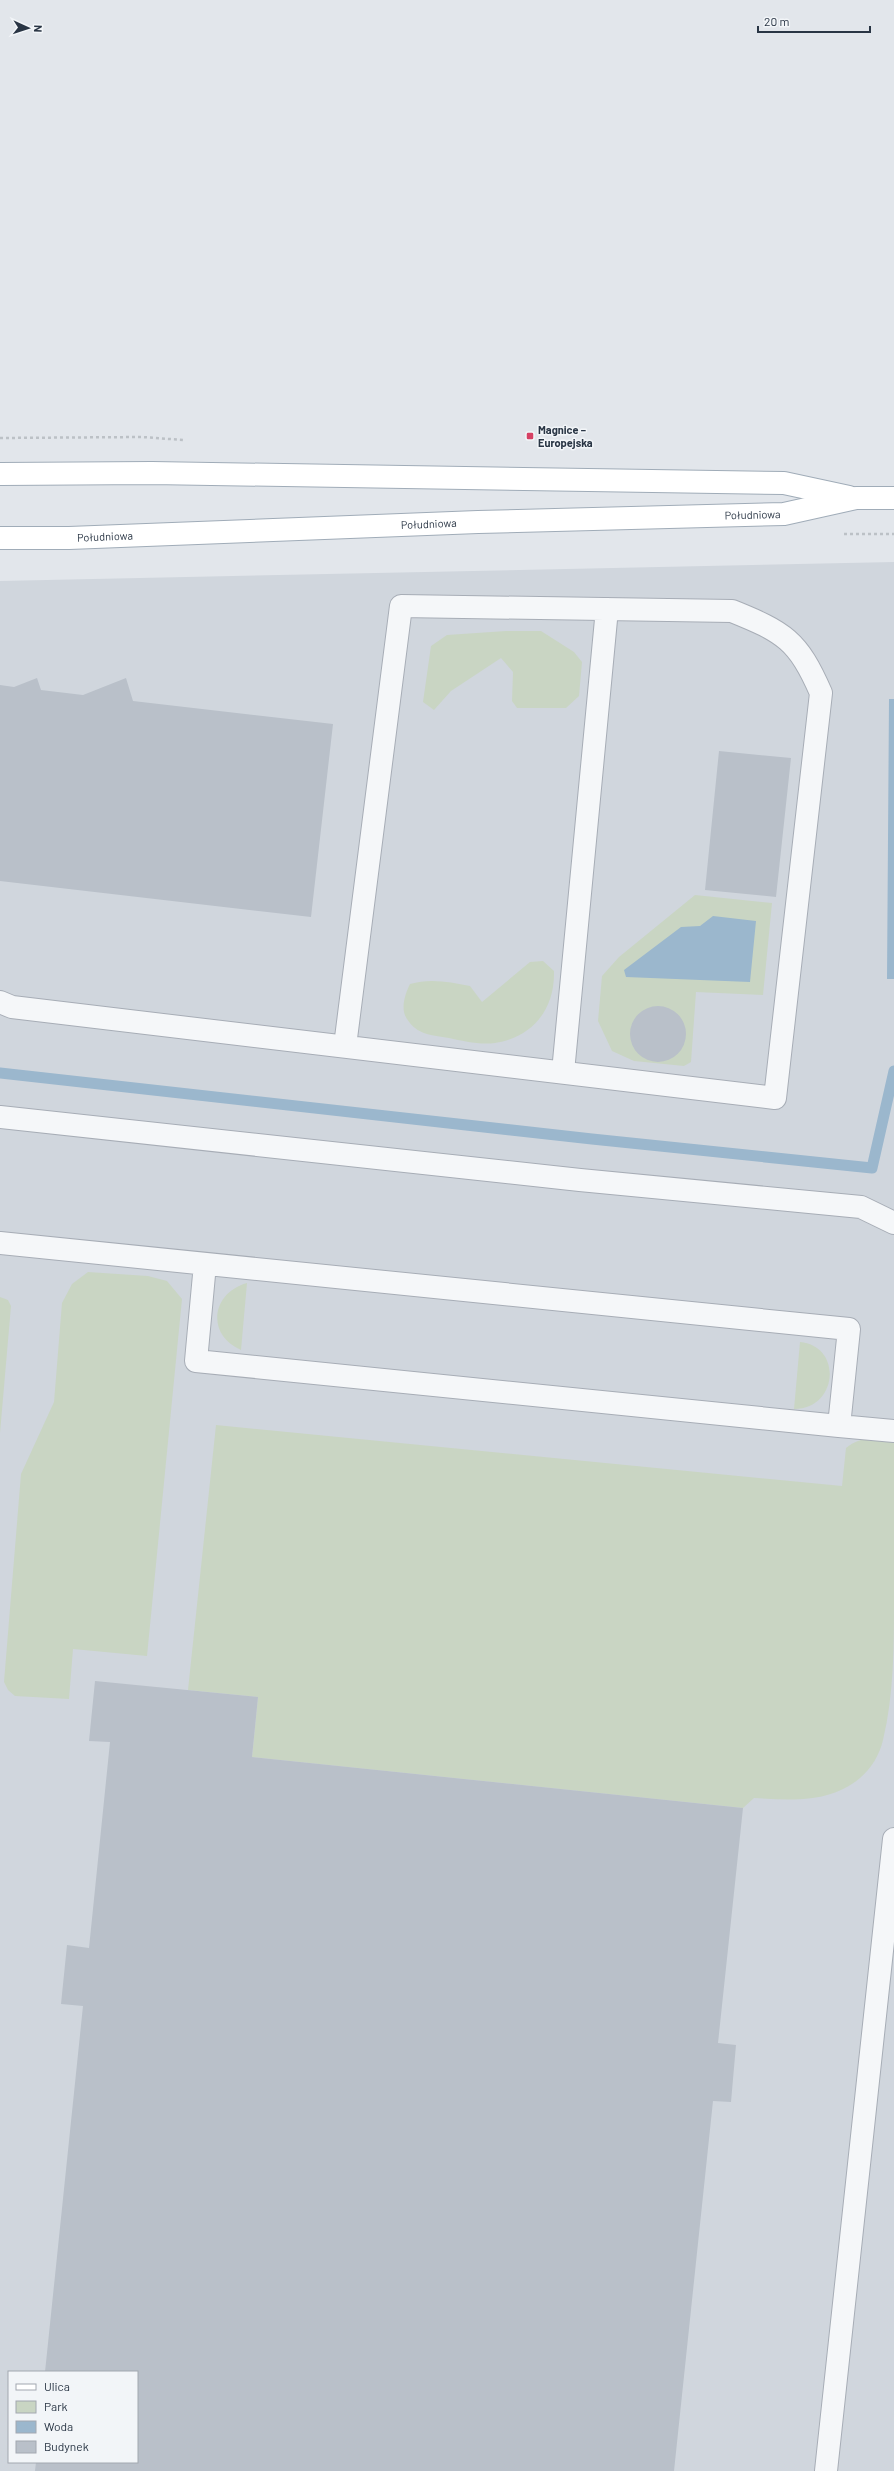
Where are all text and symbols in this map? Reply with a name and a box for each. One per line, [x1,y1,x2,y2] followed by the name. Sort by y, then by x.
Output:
[8,8,48,48] north arrow
[758,8,870,34] scale bar
[764,14,790,28] text: 20 m
[32,25,45,33] text: N
[538,423,593,449] place label: Magnice – Europejska
[525,431,535,441] marker: Magnice – Europejska
[724,507,781,522] street label: Południowa
[400,516,457,531] street label: Południowa
[77,529,133,544] street label: Południowa
[8,2371,138,2463] legend
[44,2379,70,2393] text: Ulica
[44,2399,68,2413] text: Park
[44,2419,73,2433] text: Woda
[44,2439,89,2453] text: Budynek

